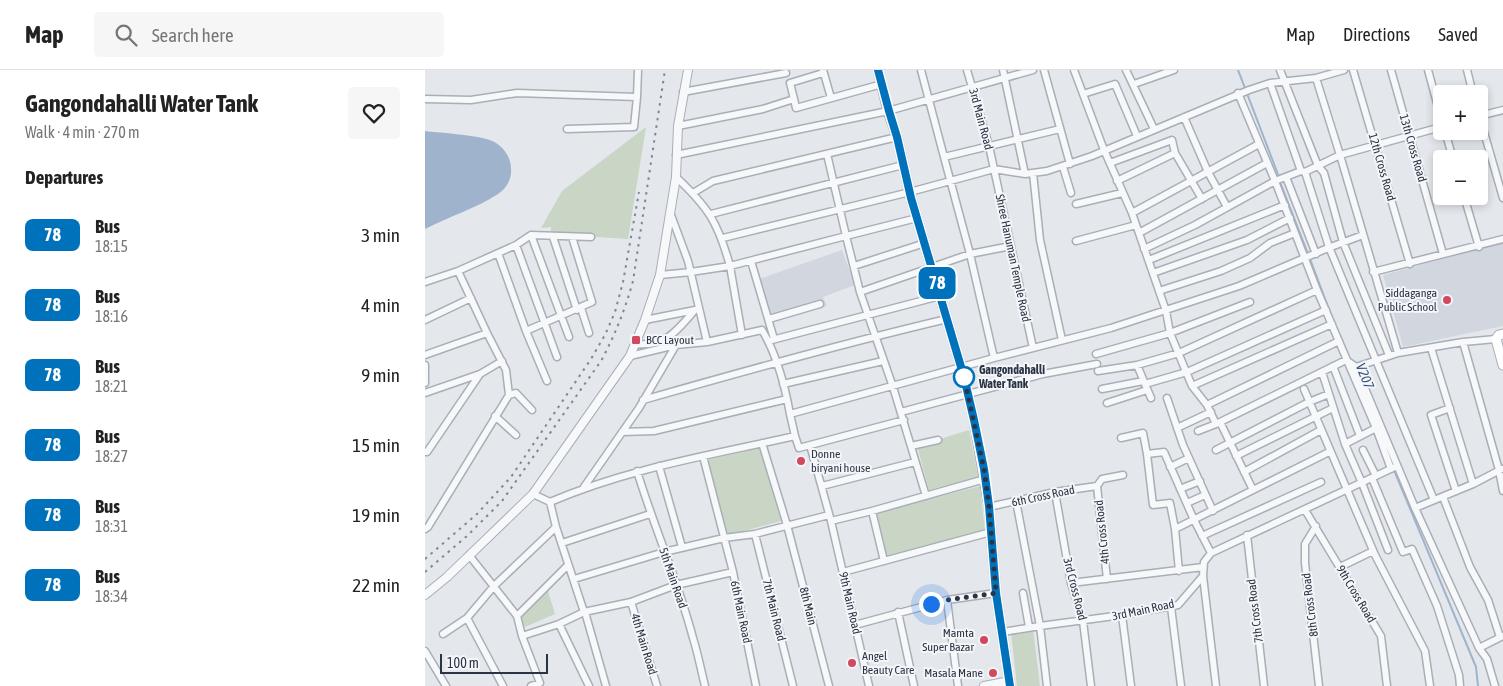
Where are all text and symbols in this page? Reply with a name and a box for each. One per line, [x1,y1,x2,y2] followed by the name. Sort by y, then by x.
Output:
[94,12,444,57] search box
[25,21,64,48] text: Map
[112,21,140,49] icon: search
[152,24,234,46] text: Search here
[1286,24,1315,45] text: Map
[1343,24,1410,45] text: Directions
[1438,24,1478,45] text: Saved
[1433,85,1488,205] map controls
[1433,85,1488,140] button: +
[348,87,400,139] button: heart
[966,87,996,151] street label: 3rd Main Road
[25,90,258,117] text: Gangondahalli Water Tank
[1397,113,1429,183] street label: 13th Cross Road
[25,123,139,141] text: Walk · 4 min · 270 m
[1366,132,1398,202] street label: 12th Cross Road
[1433,150,1488,205] button: −
[25,166,103,188] text: Departures
[993,193,1033,323] street label: Shree Hanuman Temple Road
[95,215,120,237] text: Bus
[44,224,61,245] text: 78
[361,224,400,246] text: 3 min
[95,237,128,255] text: 18:15
[915,267,959,299] line badge: 78
[929,272,945,293] text: 78
[95,285,120,307] text: Bus
[1378,286,1438,314] place label: Siddaganga Public School
[44,294,61,315] text: 78
[361,294,400,316] text: 4 min
[1441,294,1453,306] marker: Siddaganga Public School
[95,307,128,325] text: 18:16
[646,333,694,347] place label: BCC Layout
[630,334,642,346] marker: BCC Layout
[95,355,120,377] text: Bus
[1353,361,1378,392] water label: V207
[978,363,1045,391] place label: Gangondahalli Water Tank
[44,364,61,385] text: 78
[361,364,400,386] text: 9 min
[953,366,975,388] marker: Gangondahalli Water Tank
[95,377,128,395] text: 18:21
[95,425,120,447] text: Bus
[44,434,61,455] text: 78
[352,434,400,456] text: 15 min
[95,447,128,465] text: 18:27
[811,447,871,475] place label: Donne biryani house
[795,455,807,467] marker: Donne biryani house
[1010,482,1076,510] street label: 6th Cross Road
[95,495,120,517] text: Bus
[1092,499,1112,565] street label: 4th Cross Road
[44,504,61,525] text: 78
[352,504,400,526] text: 19 min
[95,517,128,535] text: 18:31
[656,546,690,610] street label: 5th Main Road
[1060,556,1090,622] street label: 3rd Cross Road
[1333,563,1379,625] street label: 9th Cross Road
[95,565,120,587] text: Bus
[836,571,864,635] street label: 9th Main Road
[1299,572,1321,638] street label: 8th Cross Road
[44,574,61,595] text: 78
[352,574,400,596] text: 22 min
[760,578,788,642] street label: 7th Main Road
[1244,578,1266,644] street label: 7th Cross Road
[728,580,754,644] street label: 6th Main Road
[797,585,819,627] street label: 8th Main
[95,587,128,605] text: 18:34
[919,592,944,617] your location
[1111,597,1175,623] street label: 3rd Main Road
[628,612,660,676] street label: 4th Main Road
[922,626,974,654] place label: Mamta Super Bazar
[978,634,990,646] marker: Mamta Super Bazar
[862,649,915,677] place label: Angel Beauty Care
[440,651,547,674] scale bar
[447,655,479,671] text: 100 m
[846,657,858,669] marker: Angel Beauty Care
[924,666,983,680] place label: Masala Mane
[987,667,999,679] marker: Masala Mane

